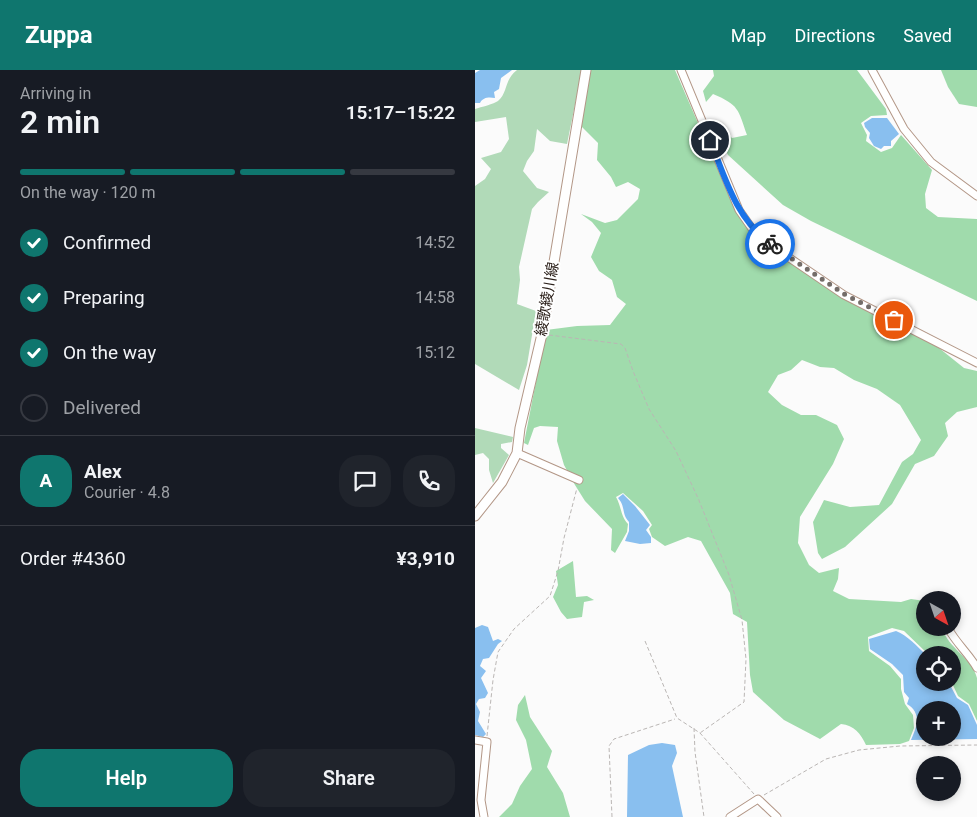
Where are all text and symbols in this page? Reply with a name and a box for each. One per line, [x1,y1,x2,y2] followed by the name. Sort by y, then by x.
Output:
[25,21,93,49] text: Zuppa
[731,25,766,46] text: Map
[794,25,875,46] text: Directions
[903,25,952,46] text: Saved
[20,84,91,103] text: Arriving in
[346,101,455,124] text: 15:17–15:22
[20,103,100,141] text: 2 min
[689,119,731,161] pin
[696,126,724,154] icon: home
[20,183,156,202] text: On the way · 120 m
[745,219,795,269] courier
[20,229,48,257] icon: check
[756,230,784,258] icon: bike
[63,231,151,254] text: Confirmed
[415,233,455,252] text: 14:52
[532,260,562,338] street label: 綾歌綾川線
[20,284,48,312] icon: check
[63,286,145,309] text: Preparing
[415,288,455,307] text: 14:58
[873,299,915,341] pin
[880,306,908,334] icon: bag
[20,339,48,367] icon: check
[63,341,156,364] text: On the way
[415,343,455,362] text: 15:12
[63,396,141,419] text: Delivered
[339,455,391,507] button: chat
[403,455,455,507] button: phone
[84,460,122,483] text: Alex
[40,469,52,492] text: A
[84,483,170,502] text: Courier · 4.8
[20,547,126,570] text: Order #4360
[397,547,455,570] text: ¥3,910
[916,591,961,636] north arrow
[916,591,961,801] map controls
[916,646,961,691] button: locate
[916,701,961,746] button: +
[20,749,233,807] button: Help
[243,749,455,807] button: Share
[916,756,961,801] button: −

